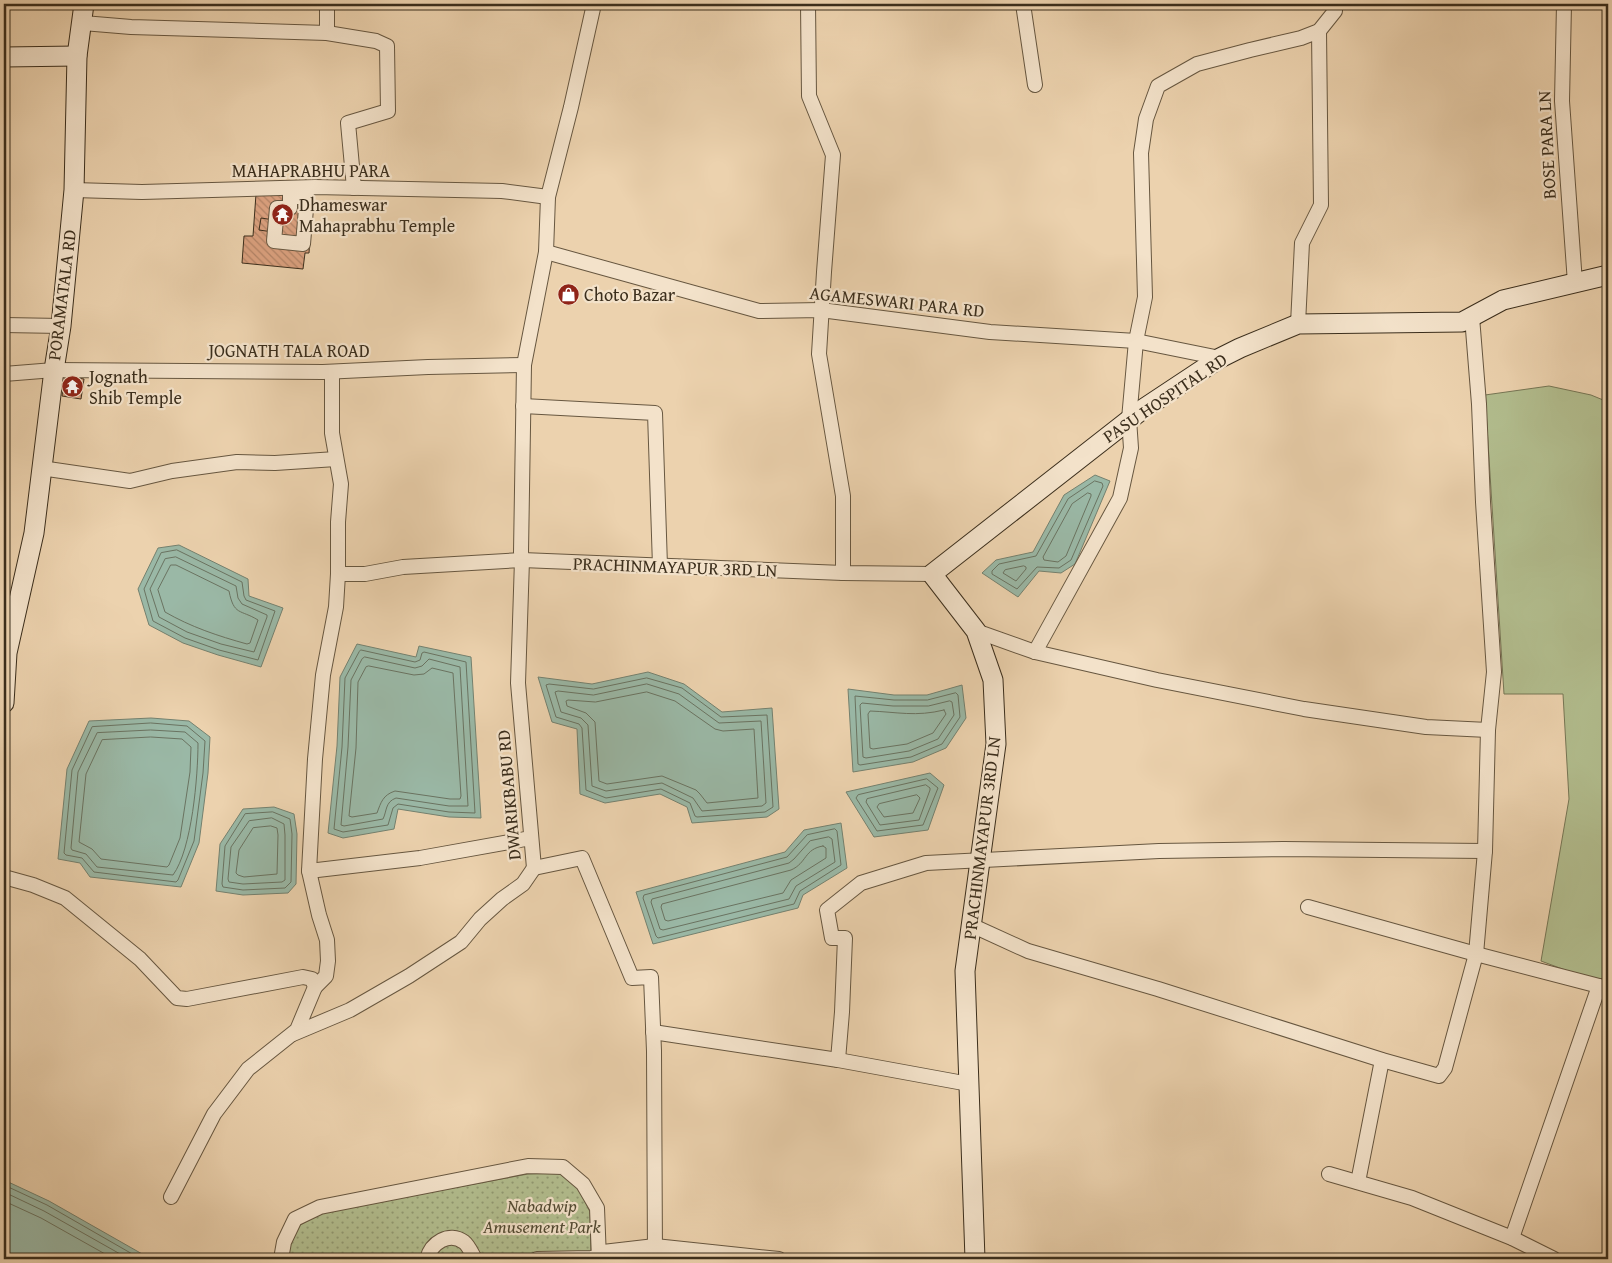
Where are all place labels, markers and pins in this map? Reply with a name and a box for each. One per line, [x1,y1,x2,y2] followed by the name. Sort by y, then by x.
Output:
[299,191,455,239] place label: Dhameswar Mahaprabhu Temple
[271,203,295,227] temple icon: Dhameswar Mahaprabhu Temple
[584,281,676,308] place label: Choto Bazar
[556,283,580,307] shop icon: Choto Bazar
[87,363,182,411] place label: Jognath Shib Temple
[61,375,85,399] temple icon: Jognath Shib Temple

